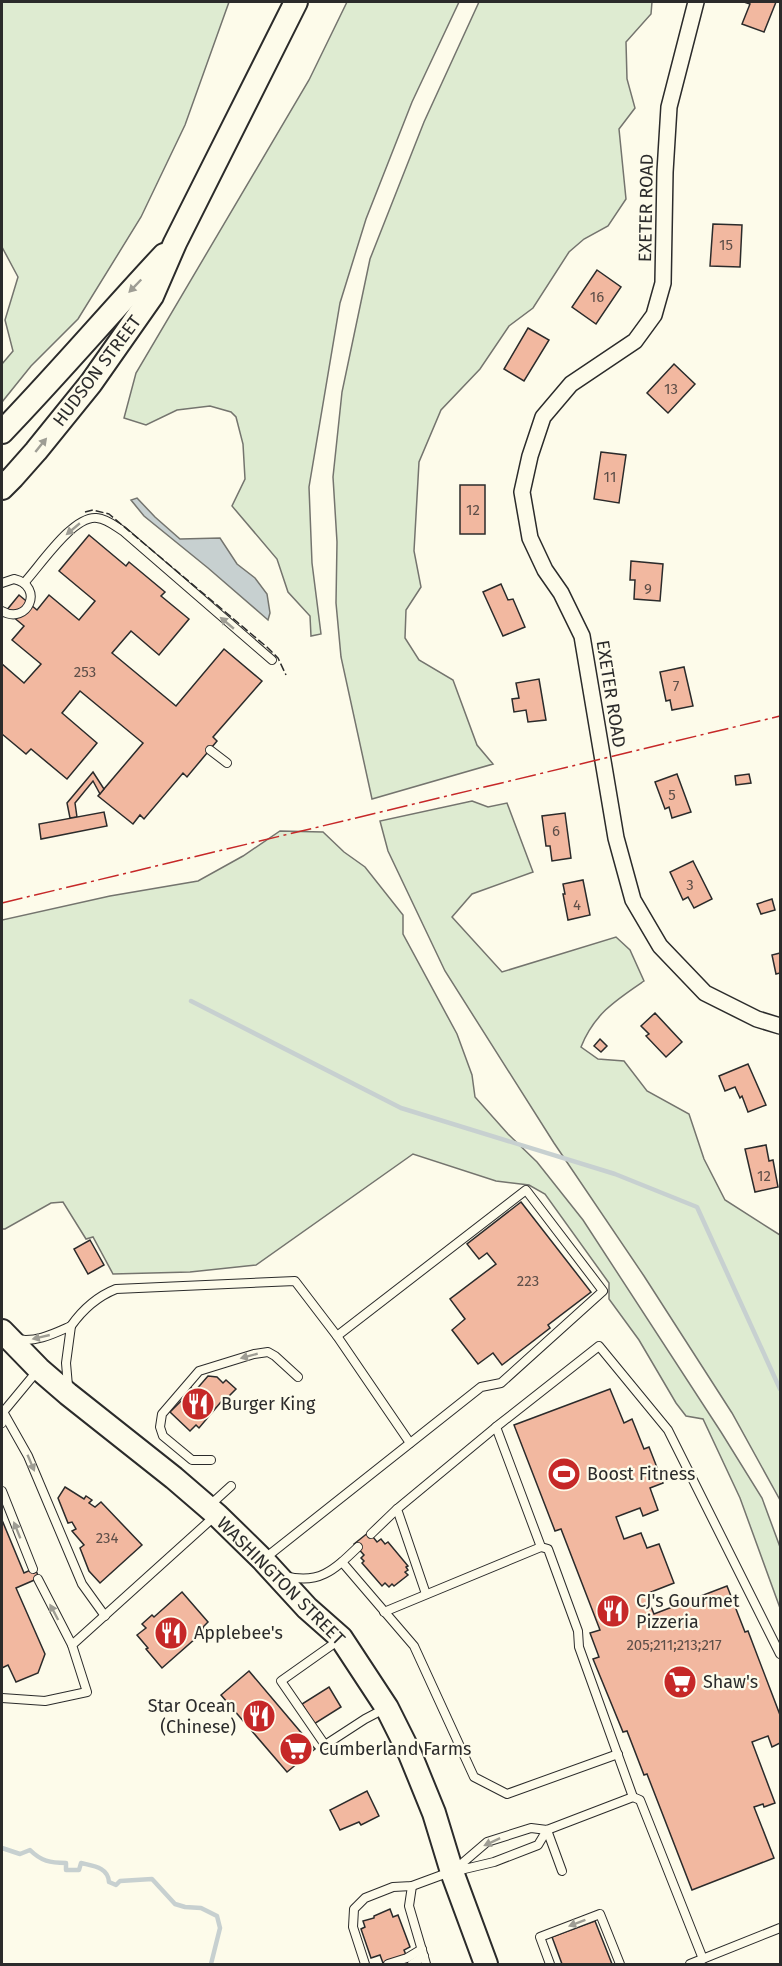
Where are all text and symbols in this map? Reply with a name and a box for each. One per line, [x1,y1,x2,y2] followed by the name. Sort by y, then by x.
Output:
[634,154,658,262] street label: EXETER ROAD
[719,236,733,254] house number: 15
[128,278,142,293] one-way arrow
[590,288,604,306] house number: 16
[48,311,146,431] street label: HUDSON STREET
[664,380,678,398] house number: 13
[35,437,47,452] one-way arrow
[604,468,616,486] house number: 11
[466,501,480,519] house number: 12
[66,522,81,535] one-way arrow
[644,580,652,598] house number: 9
[219,616,235,629] one-way arrow
[592,639,630,749] street label: EXETER ROAD
[74,663,96,681] house number: 253
[673,677,680,695] house number: 7
[668,786,676,804] house number: 5
[552,822,560,840] house number: 6
[686,876,694,894] house number: 3
[573,896,581,914] house number: 4
[757,1167,771,1185] house number: 12
[517,1272,539,1290] house number: 223
[31,1333,50,1342] one-way arrow
[240,1352,258,1362] one-way arrow
[180,1386,216,1422] restaurant icon: Burger King
[221,1393,316,1415] place label: Burger King
[26,1454,36,1472] one-way arrow
[546,1456,582,1492] sports icon: Boost Fitness
[587,1463,695,1485] place label: Boost Fitness
[212,1512,350,1650] street label: WASHINGTON STREET
[12,1521,21,1539] one-way arrow
[96,1529,118,1547] house number: 234
[636,1590,740,1633] place label: CJ's Gourmet Pizzeria
[595,1593,631,1629] restaurant icon: CJ's Gourmet Pizzeria
[49,1603,59,1620] one-way arrow
[153,1615,189,1651] restaurant icon: Applebee's
[194,1622,283,1644] place label: Applebee's
[626,1636,722,1654] house number: 205;211;213;217
[662,1664,698,1700] supermarket icon: Shaw's
[703,1671,758,1693] place label: Shaw's
[148,1695,236,1738] place label: Star Ocean (Chinese)
[241,1698,277,1734] restaurant icon: Star Ocean (Chinese)
[278,1731,314,1767] supermarket icon: Cumberland Farms
[319,1738,472,1760] place label: Cumberland Farms
[482,1837,500,1847] one-way arrow
[567,1918,585,1928] one-way arrow

